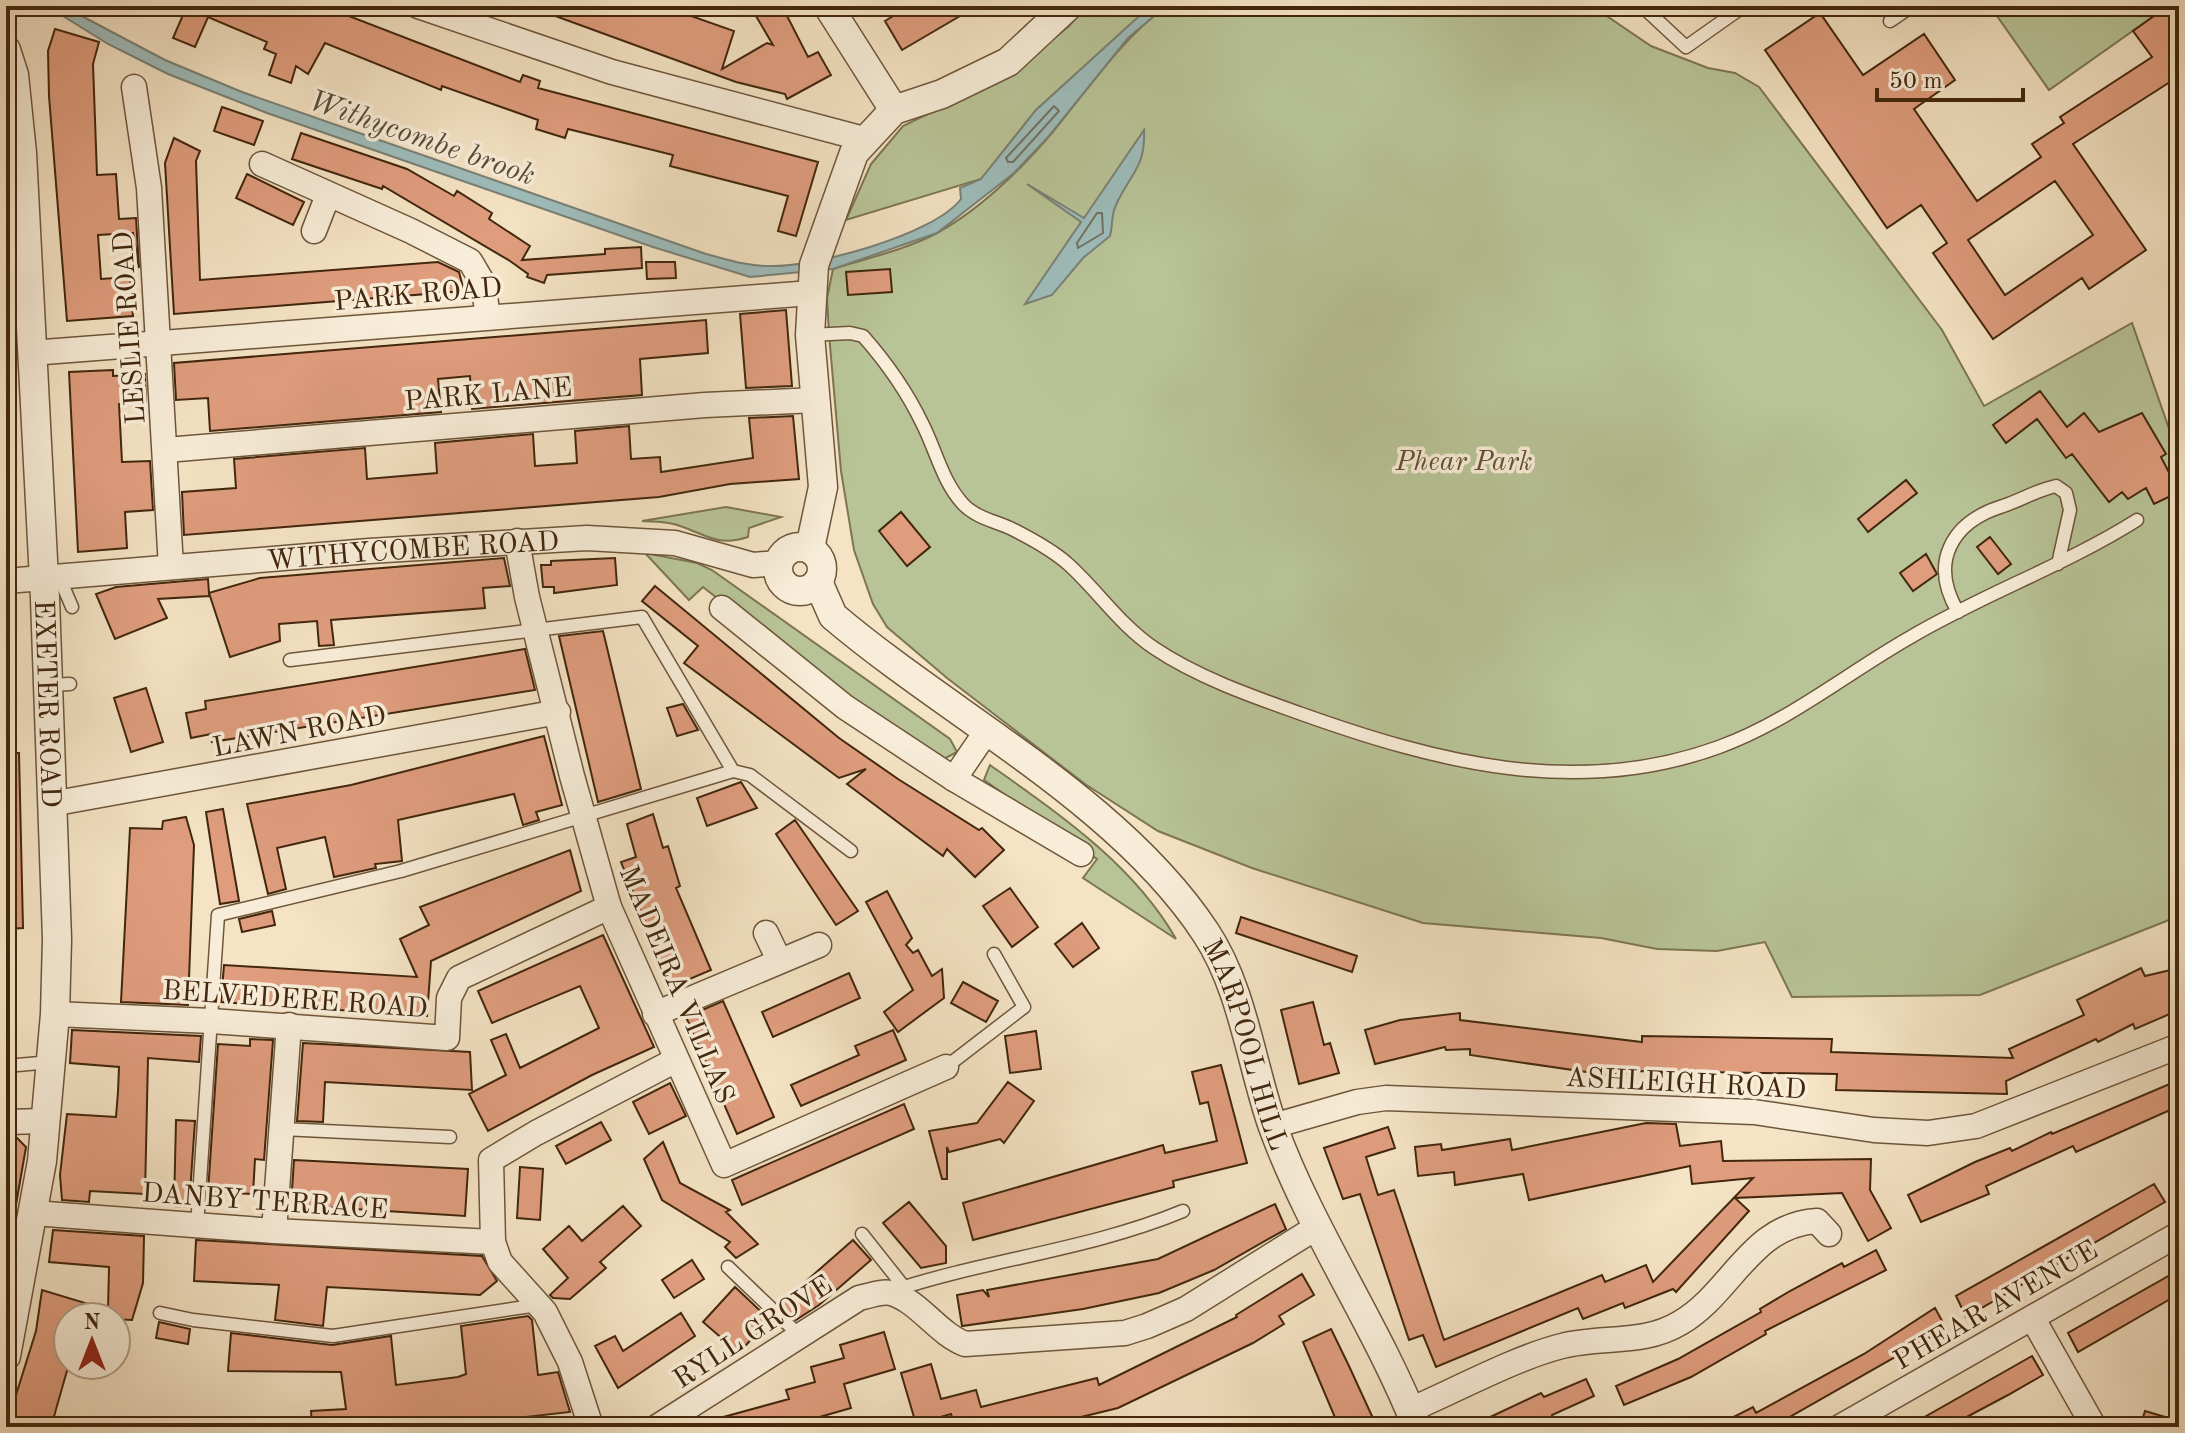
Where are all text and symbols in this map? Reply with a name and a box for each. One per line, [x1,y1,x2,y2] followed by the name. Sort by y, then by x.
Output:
[1877,52,2023,102] scale bar
[1889,70,1943,94] text: 50 m
[304,86,538,192] water label: Withycombe brook
[110,230,152,425] street label: LESLIE ROAD
[333,275,504,317] street label: PARK ROAD
[403,375,573,417] street label: PARK LANE
[1395,449,1532,477] park label: Phear Park
[266,529,560,576] street label: WITHYCOMBE ROAD
[28,599,63,808] street label: EXETER ROAD
[210,702,389,763] street label: LAWN ROAD
[612,862,738,1108] street label: MADEIRA VILLAS
[1196,935,1292,1155] street label: MARPOOL HILL
[161,978,429,1024] street label: BELVEDERE ROAD
[1565,1065,1807,1105] street label: ASHLEIGH ROAD
[141,1180,389,1226] street label: DANBY TERRACE
[1890,1237,2103,1376] street label: PHEAR AVENUE
[669,1272,838,1395] street label: RYLL GROVE
[52,1301,132,1381] north arrow
[84,1312,101,1334] text: N

